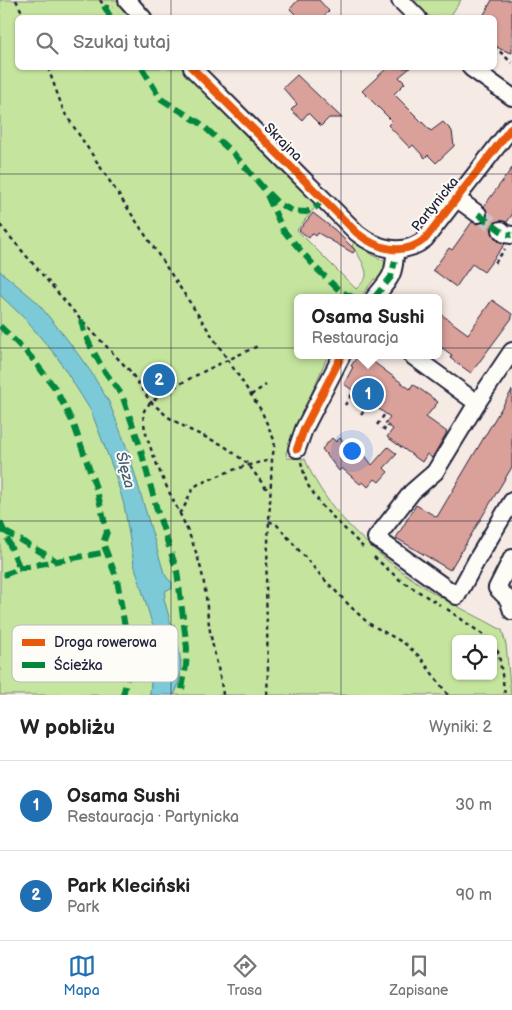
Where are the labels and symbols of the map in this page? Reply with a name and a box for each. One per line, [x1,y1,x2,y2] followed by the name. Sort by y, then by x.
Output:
[260,119,306,165] street label: Skrajna
[408,173,462,235] street label: Partynicka
[143,361,175,399] pin: 2
[352,375,384,413] pin: 1
[339,438,365,464] your location
[111,450,139,490] water label: Ślęza
[12,625,178,682] legend
[54,634,157,651] text: Droga rowerowa
[54,656,103,674] text: Ścieżka

